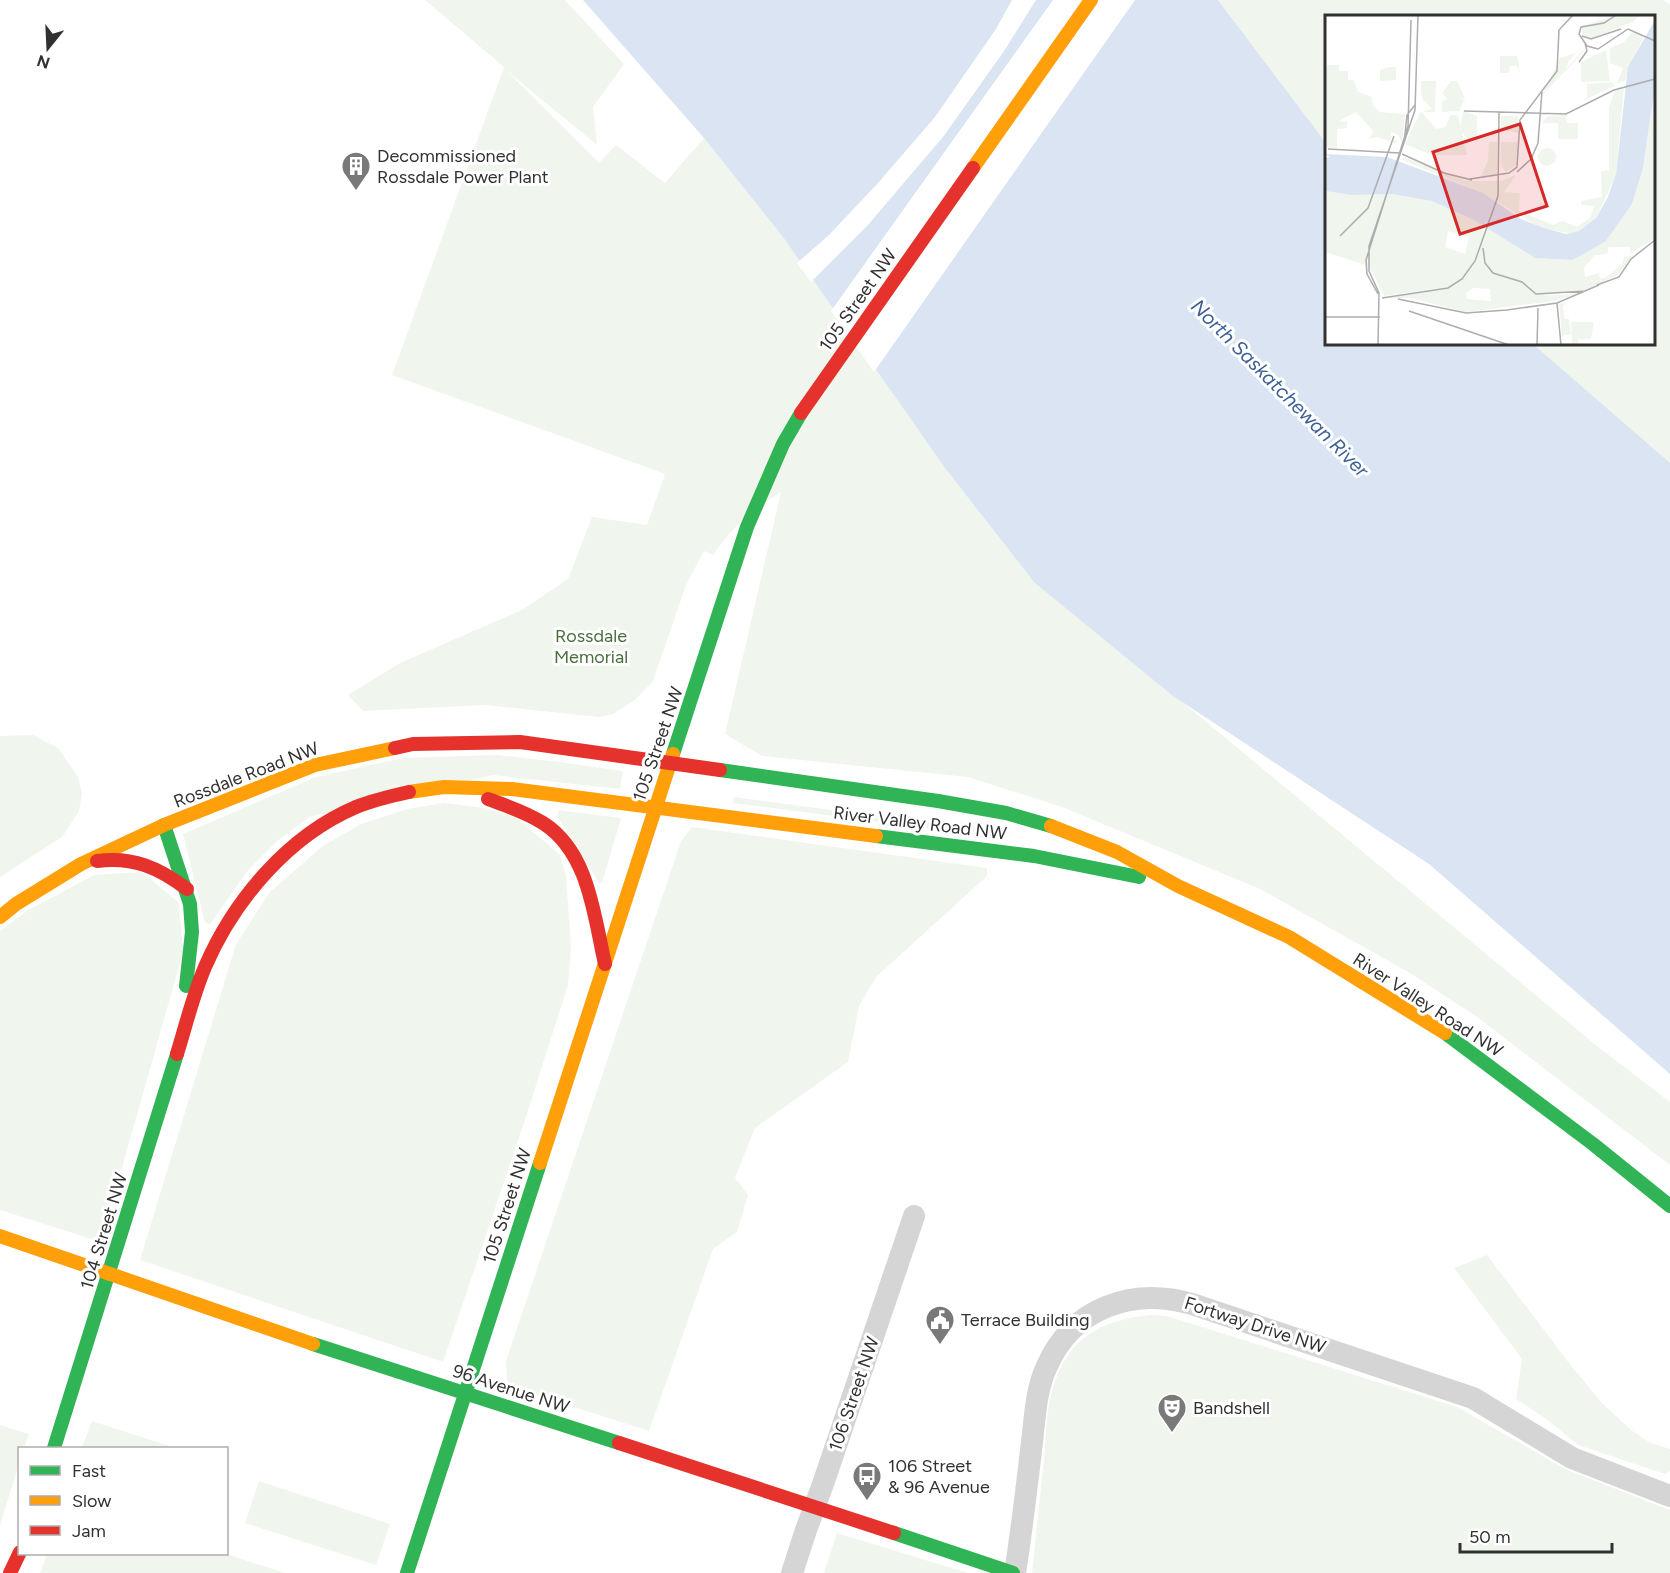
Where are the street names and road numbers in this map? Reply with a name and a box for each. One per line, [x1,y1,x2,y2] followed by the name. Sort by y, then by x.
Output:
[815,244,902,355] street label: 105 Street NW
[628,683,688,804] street label: 105 Street NW
[170,737,322,813] street label: Rossdale Road NW
[832,801,1009,845] street label: River Valley Road NW
[1349,948,1508,1062] street label: River Valley Road NW
[478,1145,536,1266] street label: 105 Street NW
[76,1169,132,1292] street label: 104 Street NW
[1182,1292,1329,1358] street label: Fortway Drive NW
[824,1333,884,1454] street label: 106 Street NW
[450,1360,573,1418] street label: 96 Avenue NW

